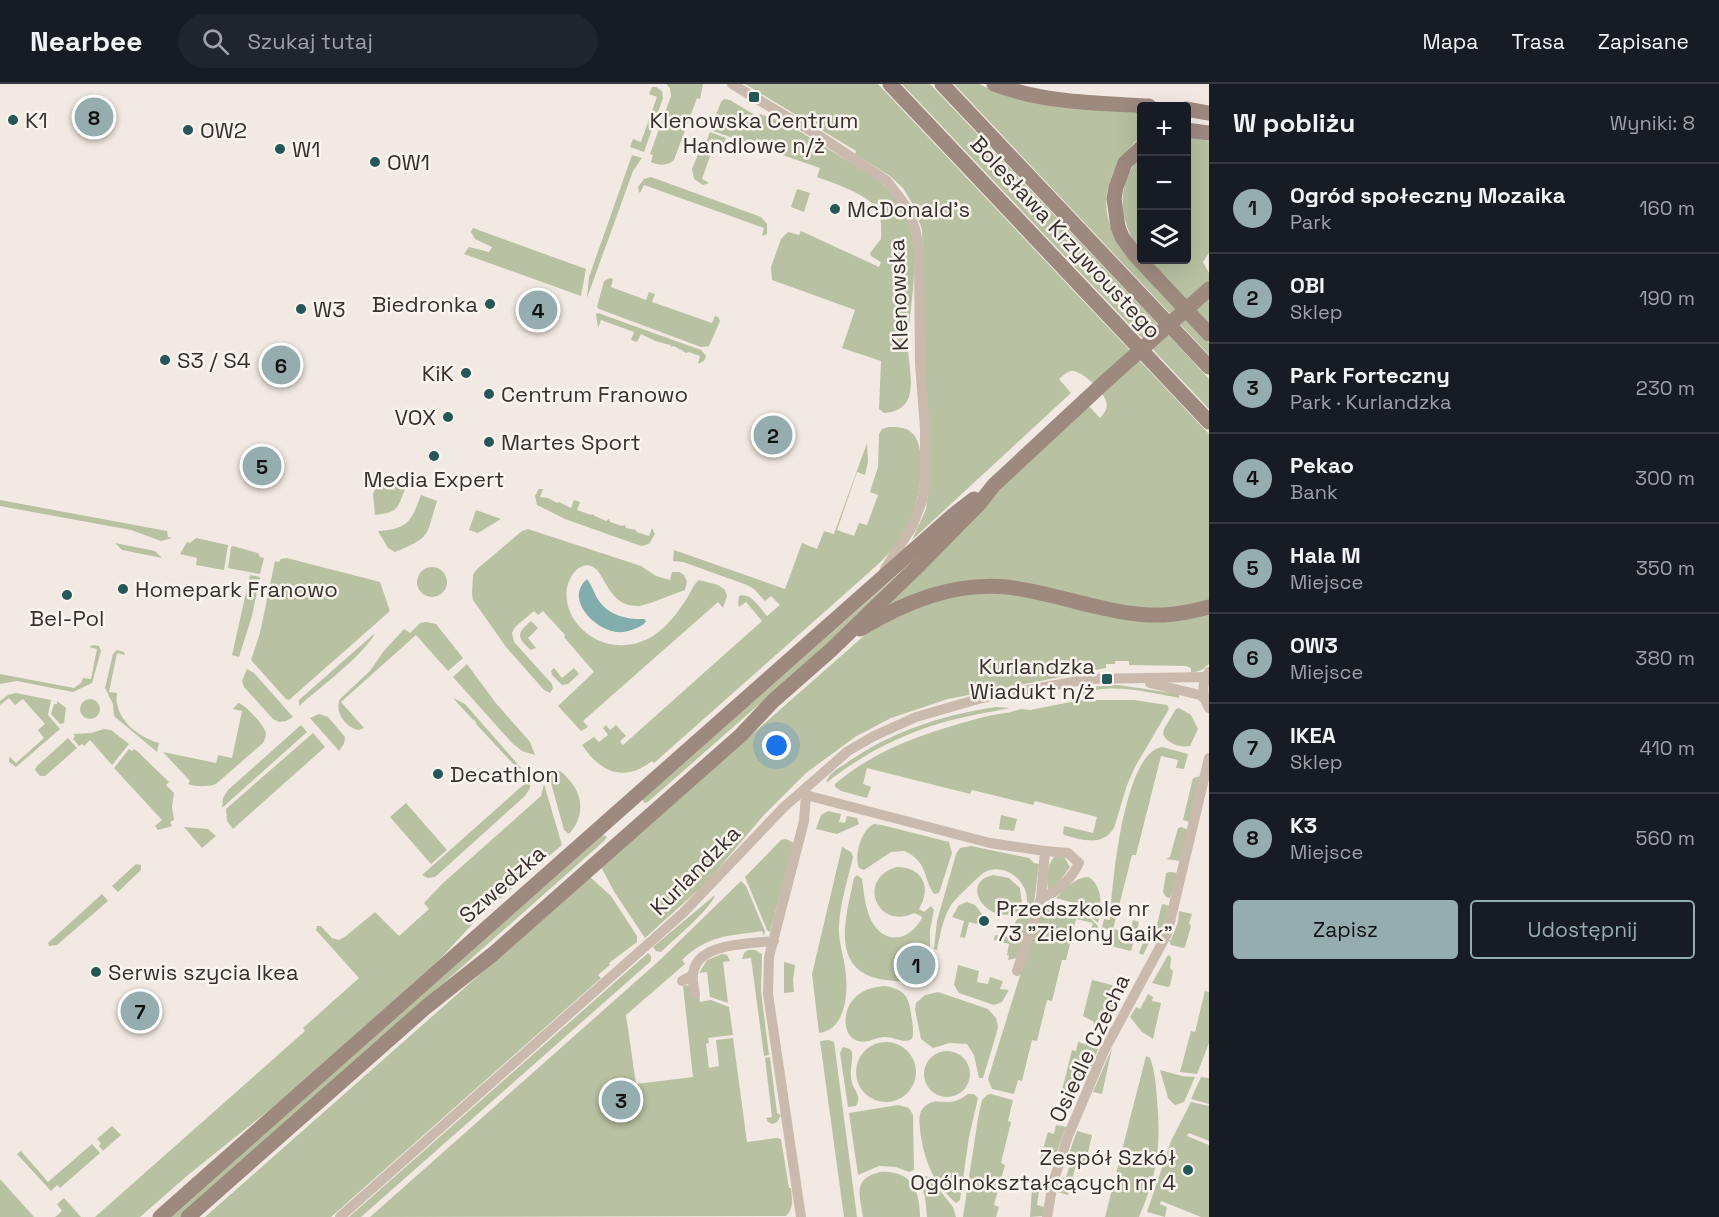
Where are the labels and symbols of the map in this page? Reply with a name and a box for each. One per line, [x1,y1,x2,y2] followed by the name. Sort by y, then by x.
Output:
[747,90,761,104] marker: Klenowska Centrum Handlowe n/ż
[74,94,113,140] pin: 8
[25,106,48,134] place label: K1
[650,106,858,159] place label: Klenowska Centrum Handlowe n/ż
[6,113,20,127] marker: K1
[200,116,247,144] place label: OW2
[181,123,195,137] marker: OW2
[965,130,1167,344] street label: Bolesława Krzywoustego
[292,135,320,163] place label: W1
[273,142,287,156] marker: W1
[387,148,430,176] place label: OW1
[368,155,382,169] marker: OW1
[847,195,970,223] place label: McDonald's
[828,202,842,216] marker: McDonald's
[882,238,914,351] street label: Klenowska
[518,288,558,332] pin: 4
[372,290,478,318] place label: Biedronka
[313,295,346,323] place label: W3
[483,297,497,311] marker: Biedronka
[294,302,308,316] marker: W3
[262,342,300,388] pin: 6
[177,346,251,374] place label: S3 / S4
[158,353,172,367] marker: S3 / S4
[422,359,455,387] place label: KiK
[459,366,473,380] marker: KiK
[501,380,688,408] place label: Centrum Franowo
[482,387,496,401] marker: Centrum Franowo
[394,403,436,431] place label: VOX
[441,410,455,424] marker: VOX
[754,412,792,458] pin: 2
[501,428,641,456] place label: Martes Sport
[482,435,496,449] marker: Martes Sport
[242,444,282,488] pin: 5
[427,449,441,463] marker: Media Expert
[364,465,504,493] place label: Media Expert
[135,575,338,603] place label: Homepark Franowo
[116,582,130,596] marker: Homepark Franowo
[60,588,74,602] marker: Bel-Pol
[30,604,104,632] place label: Bel-Pol
[970,652,1095,705] place label: Kurlandzka Wiadukt n/ż
[1100,672,1114,686] marker: Kurlandzka Wiadukt n/ż
[762,731,791,760] your location
[450,760,559,788] place label: Decathlon
[431,767,445,781] marker: Decathlon
[644,819,746,921] street label: Kurlandzka
[453,839,551,929] street label: Szwedzka
[996,894,1173,947] place label: Przedszkole nr 73 "Zielony Gaik"
[977,914,991,928] marker: Przedszkole nr 73 "Zielony Gaik"
[896,942,936,988] pin: 1
[108,958,299,986] place label: Serwis szycia Ikea
[89,965,103,979] marker: Serwis szycia Ikea
[1042,969,1136,1127] street label: Osiedle Czecha
[120,988,160,1034] pin: 7
[602,1078,640,1122] pin: 3
[910,1143,1176,1196] place label: Zespół Szkół Ogólnokształcących nr 4
[1181,1163,1195,1177] marker: Zespół Szkół Ogólnokształcących nr 4

